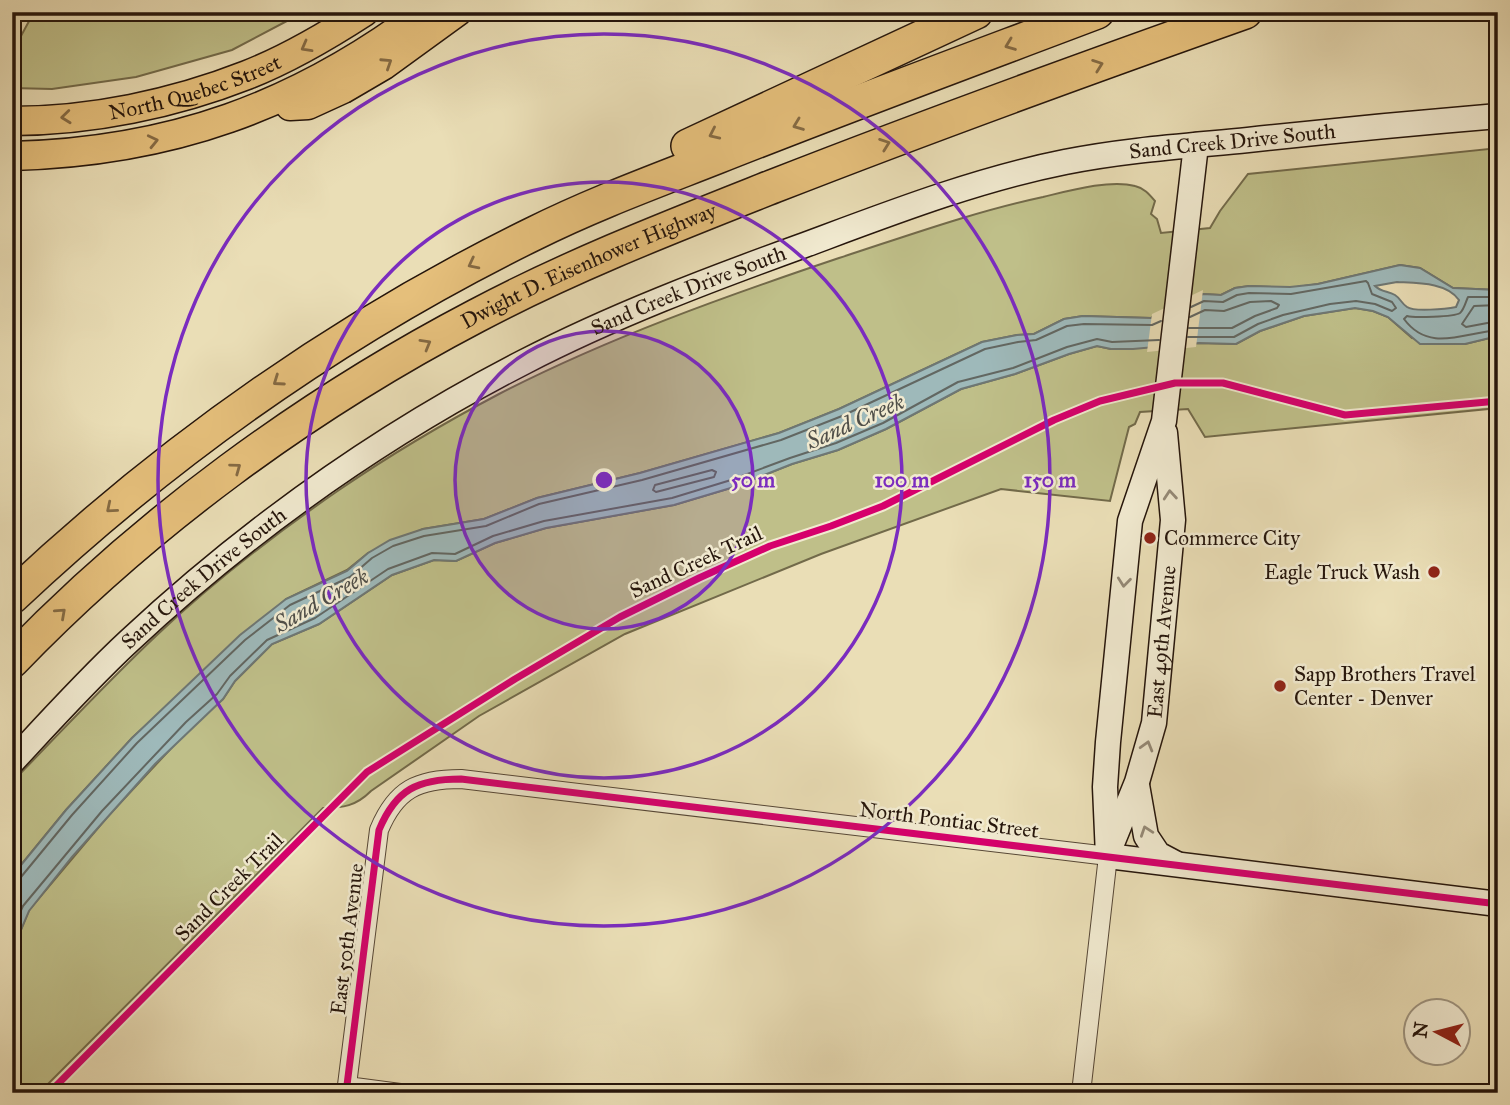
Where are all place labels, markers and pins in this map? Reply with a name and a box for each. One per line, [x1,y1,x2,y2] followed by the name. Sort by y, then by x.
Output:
[592,468,616,492] centre of rings
[1164,525,1301,551] place label: Commerce City
[1142,530,1158,546] marker: Commerce City
[1264,559,1420,585] place label: Eagle Truck Wash
[1426,564,1442,580] marker: Eagle Truck Wash
[1294,661,1476,711] place label: Sapp Brothers Travel Center - Denver
[1272,678,1288,694] marker: Sapp Brothers Travel Center - Denver

